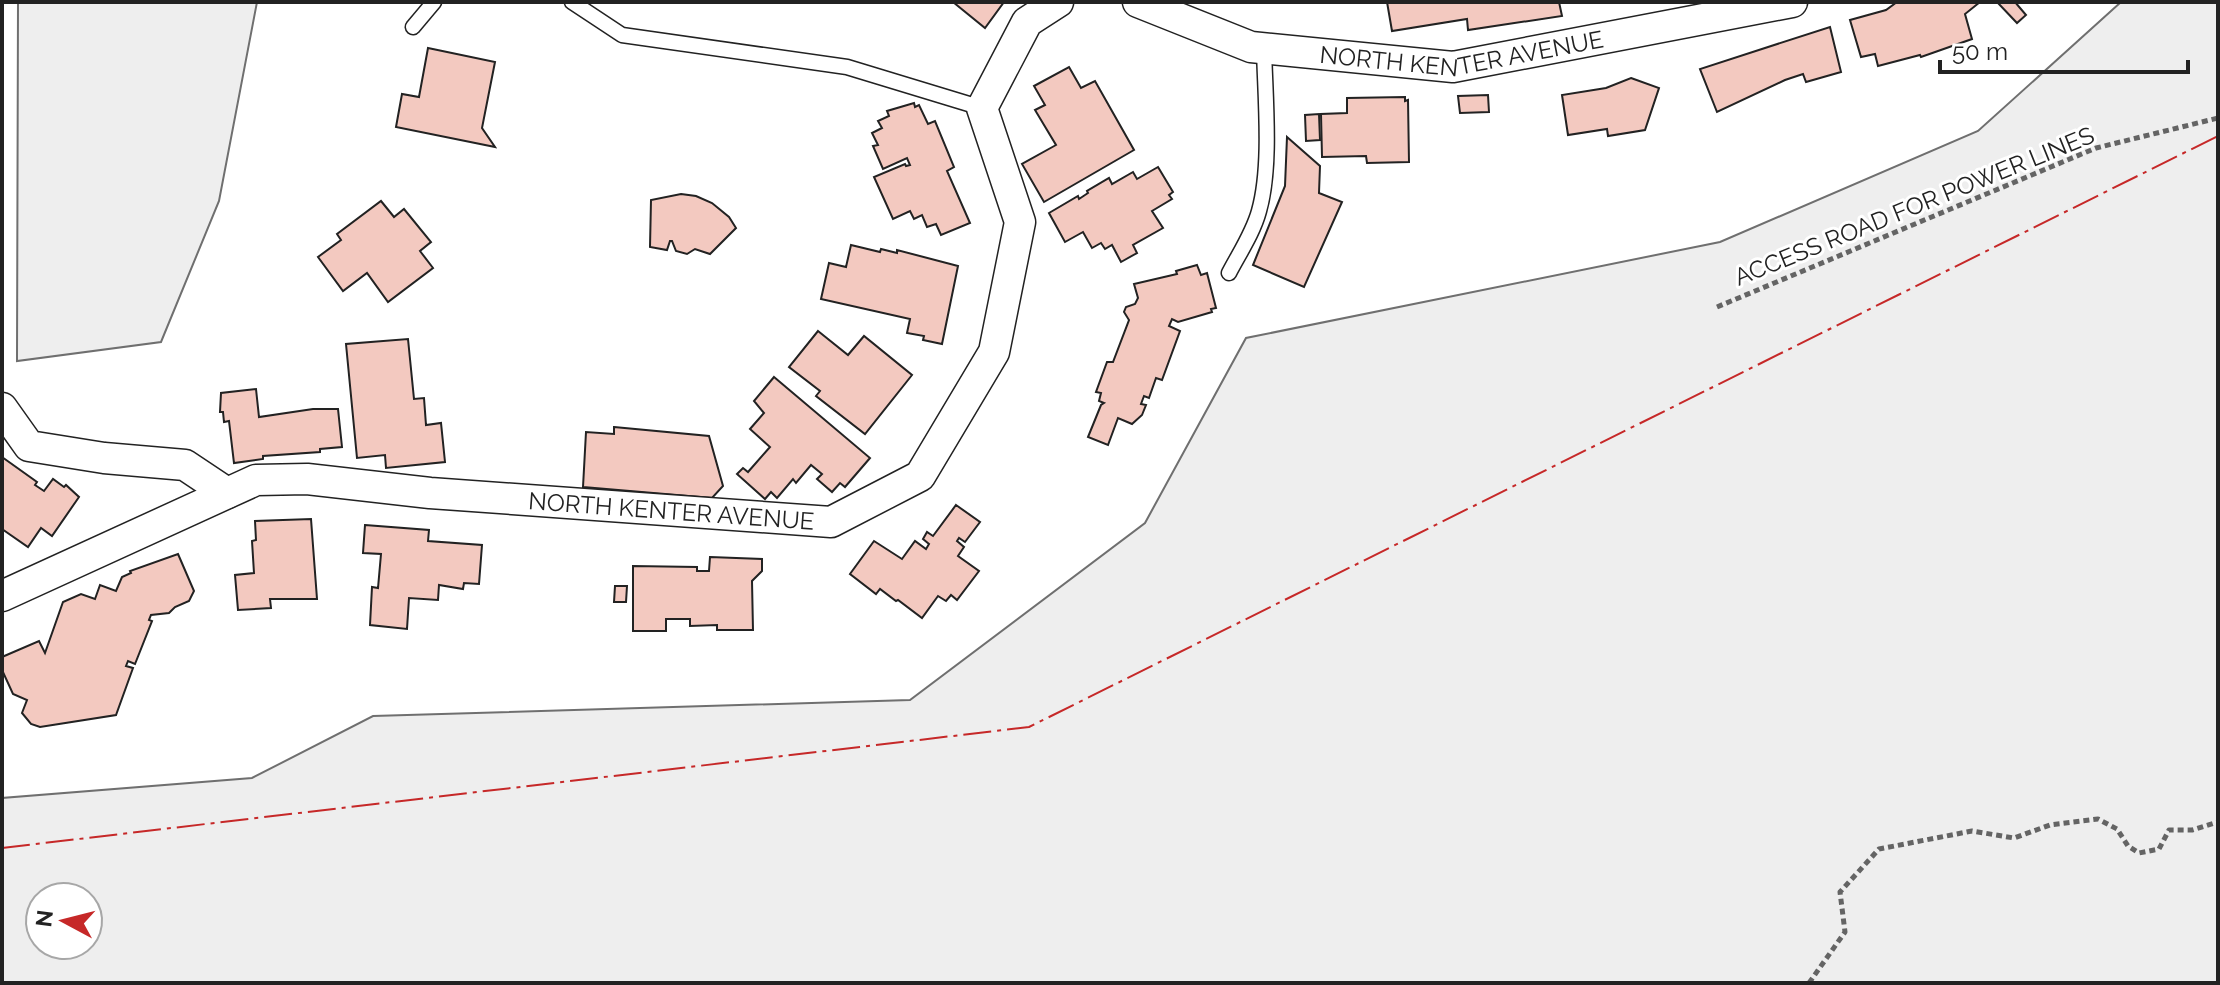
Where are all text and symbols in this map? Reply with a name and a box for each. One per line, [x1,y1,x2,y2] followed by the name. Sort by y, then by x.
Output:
[1318,24,1606,82] street label: NORTH KENTER AVENUE
[1940,24,2188,74] scale bar
[1952,37,2008,66] text: 50 m
[1730,120,2098,292] street label: ACCESS ROAD FOR POWER LINES
[527,486,815,535] street label: NORTH KENTER AVENUE
[24,881,104,961] north arrow
[30,909,58,928] text: N

